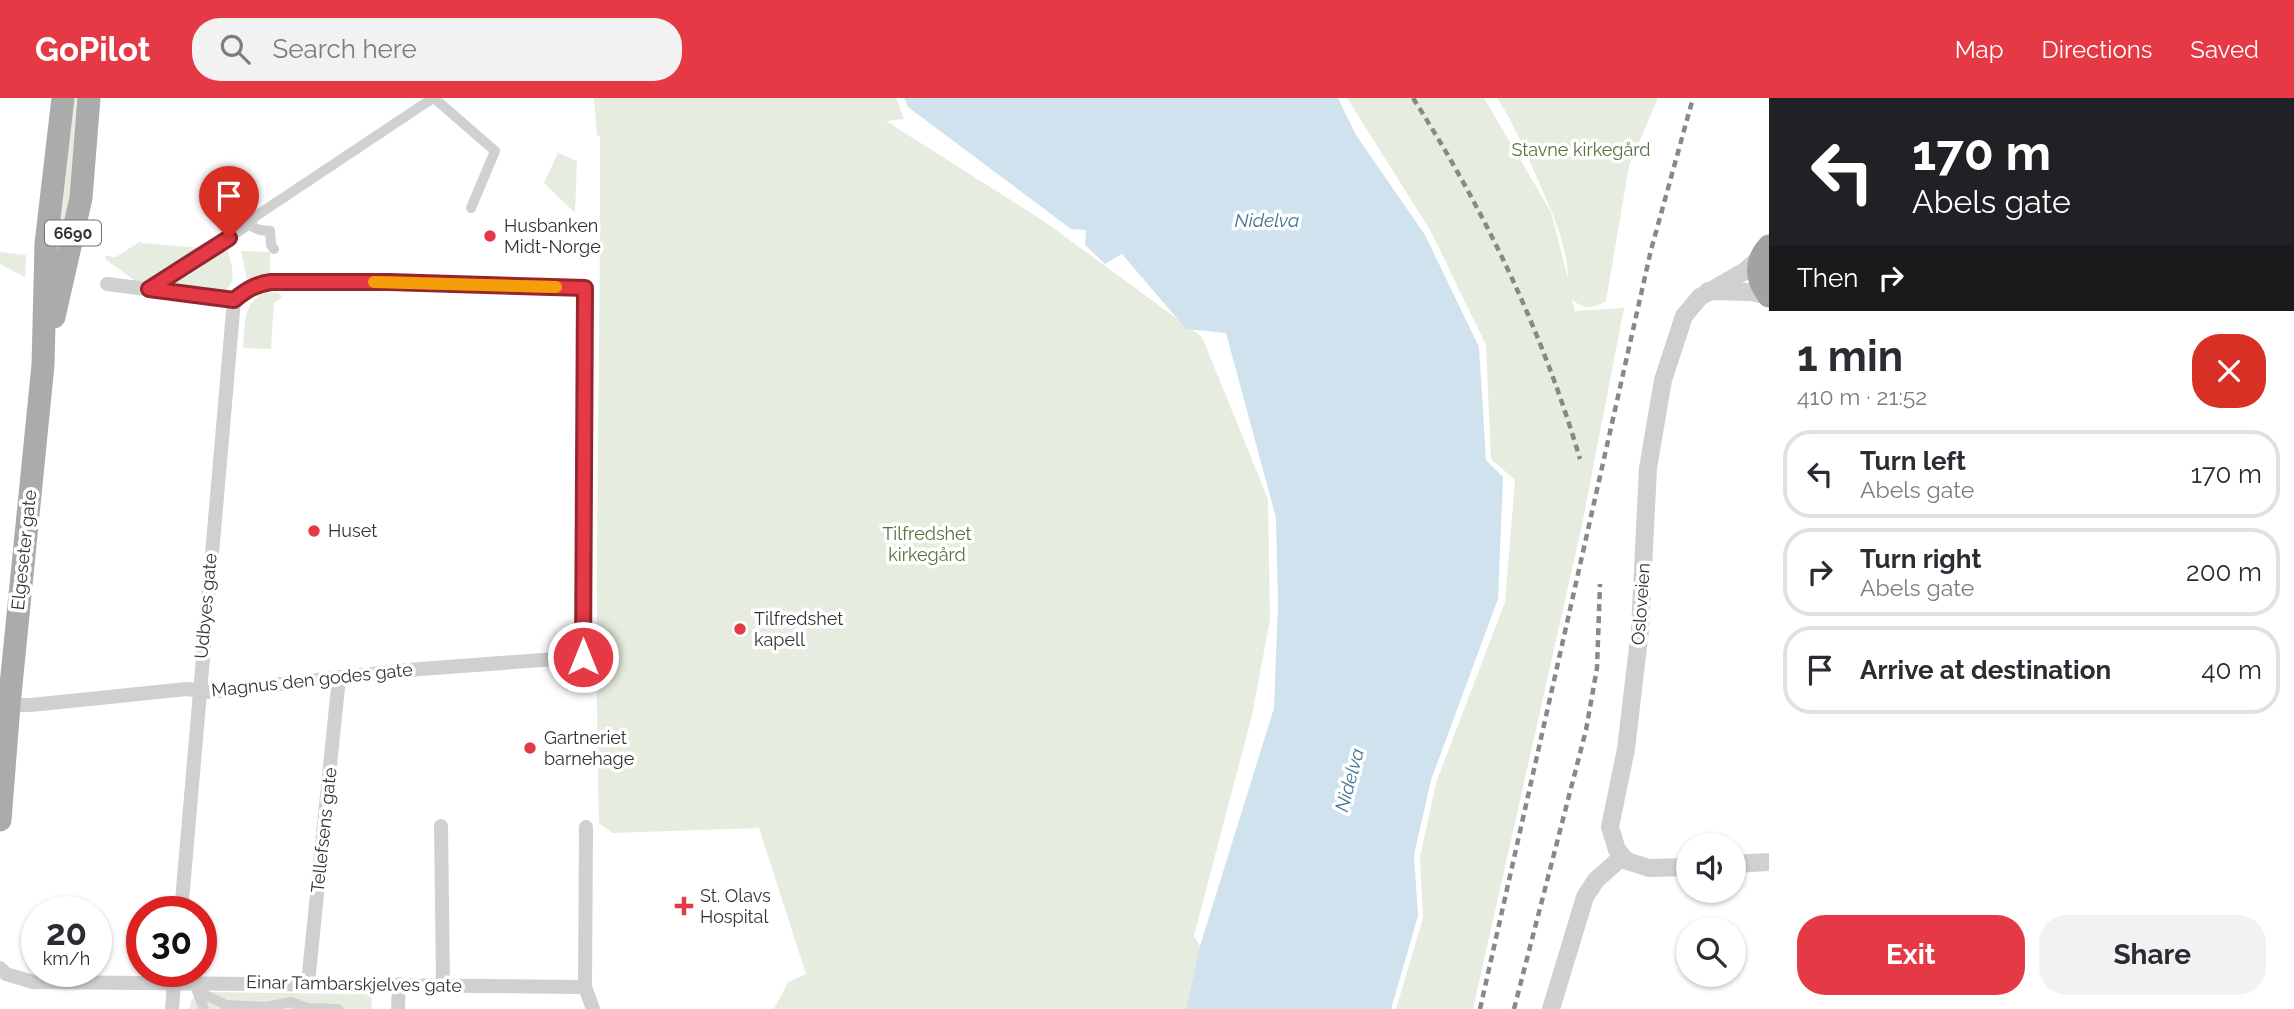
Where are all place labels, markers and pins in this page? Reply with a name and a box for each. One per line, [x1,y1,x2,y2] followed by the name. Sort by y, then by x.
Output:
[199,166,259,238] pin
[504,215,601,257] place label: Husbanken Midt-Norge
[482,228,498,244] marker: Husbanken Midt-Norge
[328,520,377,541] place label: Huset
[306,523,322,539] marker: Huset
[754,608,843,650] place label: Tilfredshet kapell
[732,621,748,637] marker: Tilfredshet kapell
[544,727,635,769] place label: Gartneriet barnehage
[522,740,538,756] marker: Gartneriet barnehage
[700,885,771,927] place label: St. Olavs Hospital
[674,896,694,916] marker: St. Olavs Hospital

